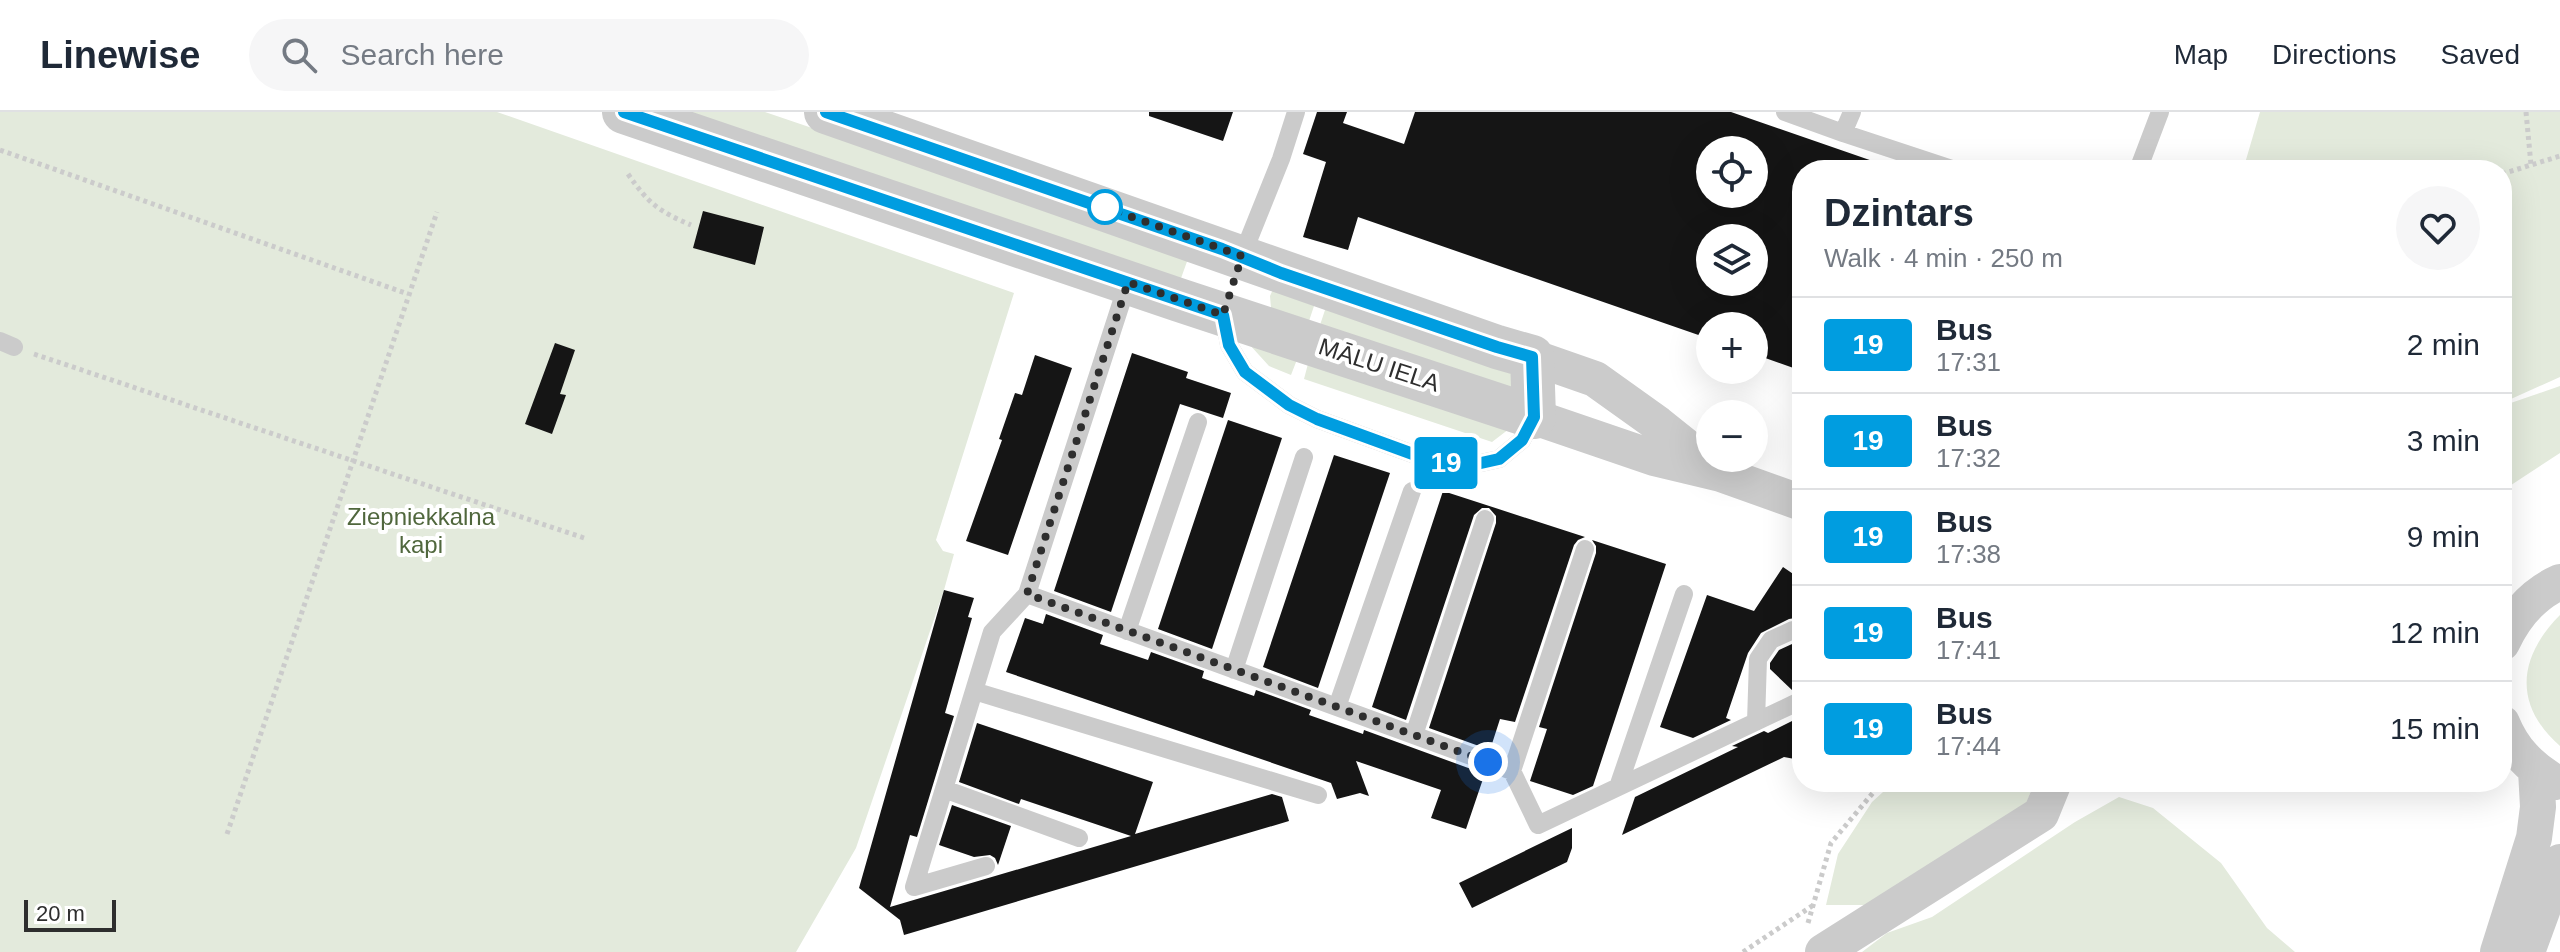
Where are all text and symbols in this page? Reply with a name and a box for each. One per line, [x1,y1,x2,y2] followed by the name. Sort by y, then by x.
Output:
[249,19,809,91] search box
[277,33,321,77] icon: search
[40,34,201,76] text: Linewise
[341,38,504,71] text: Search here
[2174,39,2228,70] text: Map
[2272,39,2397,70] text: Directions
[2441,39,2520,70] text: Saved
[1696,136,1768,472] map controls
[1696,136,1768,208] button: locate
[2396,186,2480,270] button: heart
[1088,190,1122,224] unlabelled marker
[1824,192,1974,234] text: Dzintars
[1696,224,1768,296] button: layers
[1824,243,2063,273] text: Walk · 4 min · 250 m
[1696,312,1768,384] button: +
[1936,313,1993,346] text: Bus
[2407,328,2480,361] text: 2 min
[1852,329,1884,360] text: 19
[1315,332,1443,397] street label: MĀLU IELA
[1936,347,2001,377] text: 17:31
[1696,400,1768,472] button: −
[1936,409,1993,442] text: Bus
[2407,424,2480,457] text: 3 min
[1852,425,1884,456] text: 19
[1410,437,1482,489] line badge: 19
[1936,443,2001,473] text: 17:32
[1430,447,1462,478] text: 19
[347,503,496,558] park label: Ziepniekkalna kapi
[1936,505,1993,538] text: Bus
[2407,520,2480,553] text: 9 min
[1852,521,1884,552] text: 19
[1936,539,2001,569] text: 17:38
[1936,601,1993,634] text: Bus
[2390,616,2480,649] text: 12 min
[1852,617,1884,648] text: 19
[1936,635,2001,665] text: 17:41
[1936,697,1993,730] text: Bus
[2390,712,2480,745] text: 15 min
[1852,713,1884,744] text: 19
[1936,731,2001,761] text: 17:44
[1468,742,1508,782] your location
[24,896,116,932] scale bar
[36,901,85,926] text: 20 m

